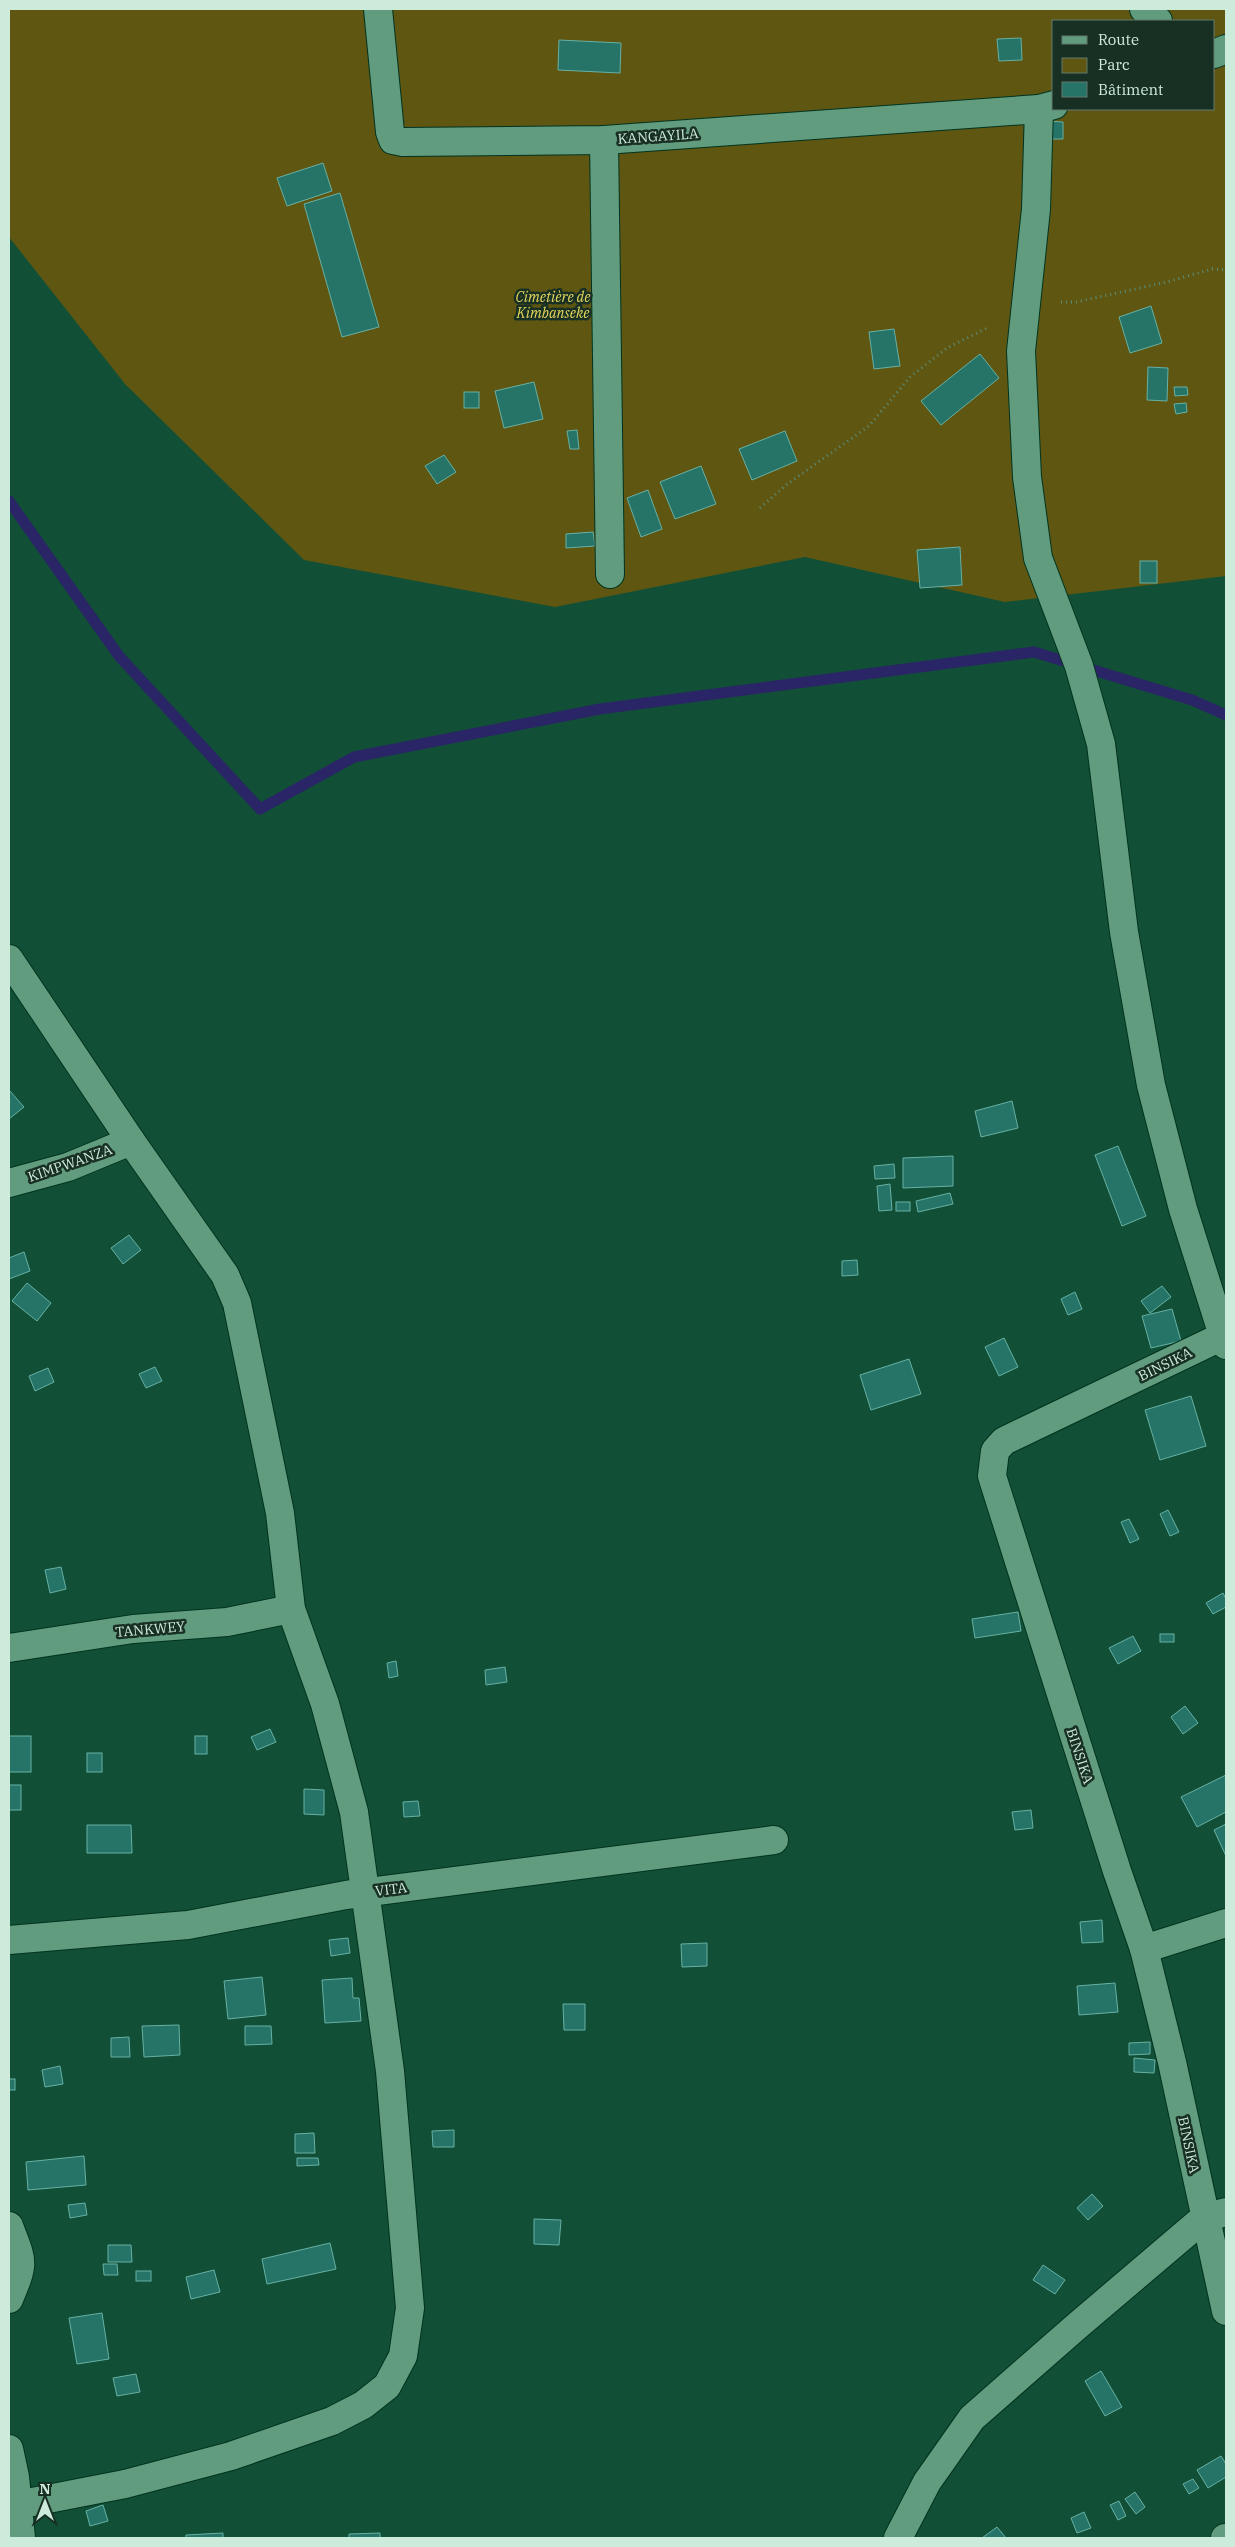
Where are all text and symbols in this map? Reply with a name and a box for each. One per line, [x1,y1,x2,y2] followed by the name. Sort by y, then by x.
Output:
[1052,20,1215,110] legend
[1098,30,1139,49] text: Route
[1098,55,1130,74] text: Parc
[1098,80,1163,99] text: Bâtiment
[617,124,699,148] street label: KANGAYILA
[515,288,591,322] park label: Cimetière de Kimbanseke
[26,1140,115,1186] street label: KIMPWANZA
[1135,1343,1195,1385] street label: BINSIKA
[114,1617,186,1641] street label: TANKWEY
[1063,1726,1098,1787] street label: BINSIKA
[374,1878,408,1900] street label: VITA
[1174,2115,1204,2175] street label: BINSIKA
[20,2477,70,2527] north arrow
[39,2480,51,2498] text: N

